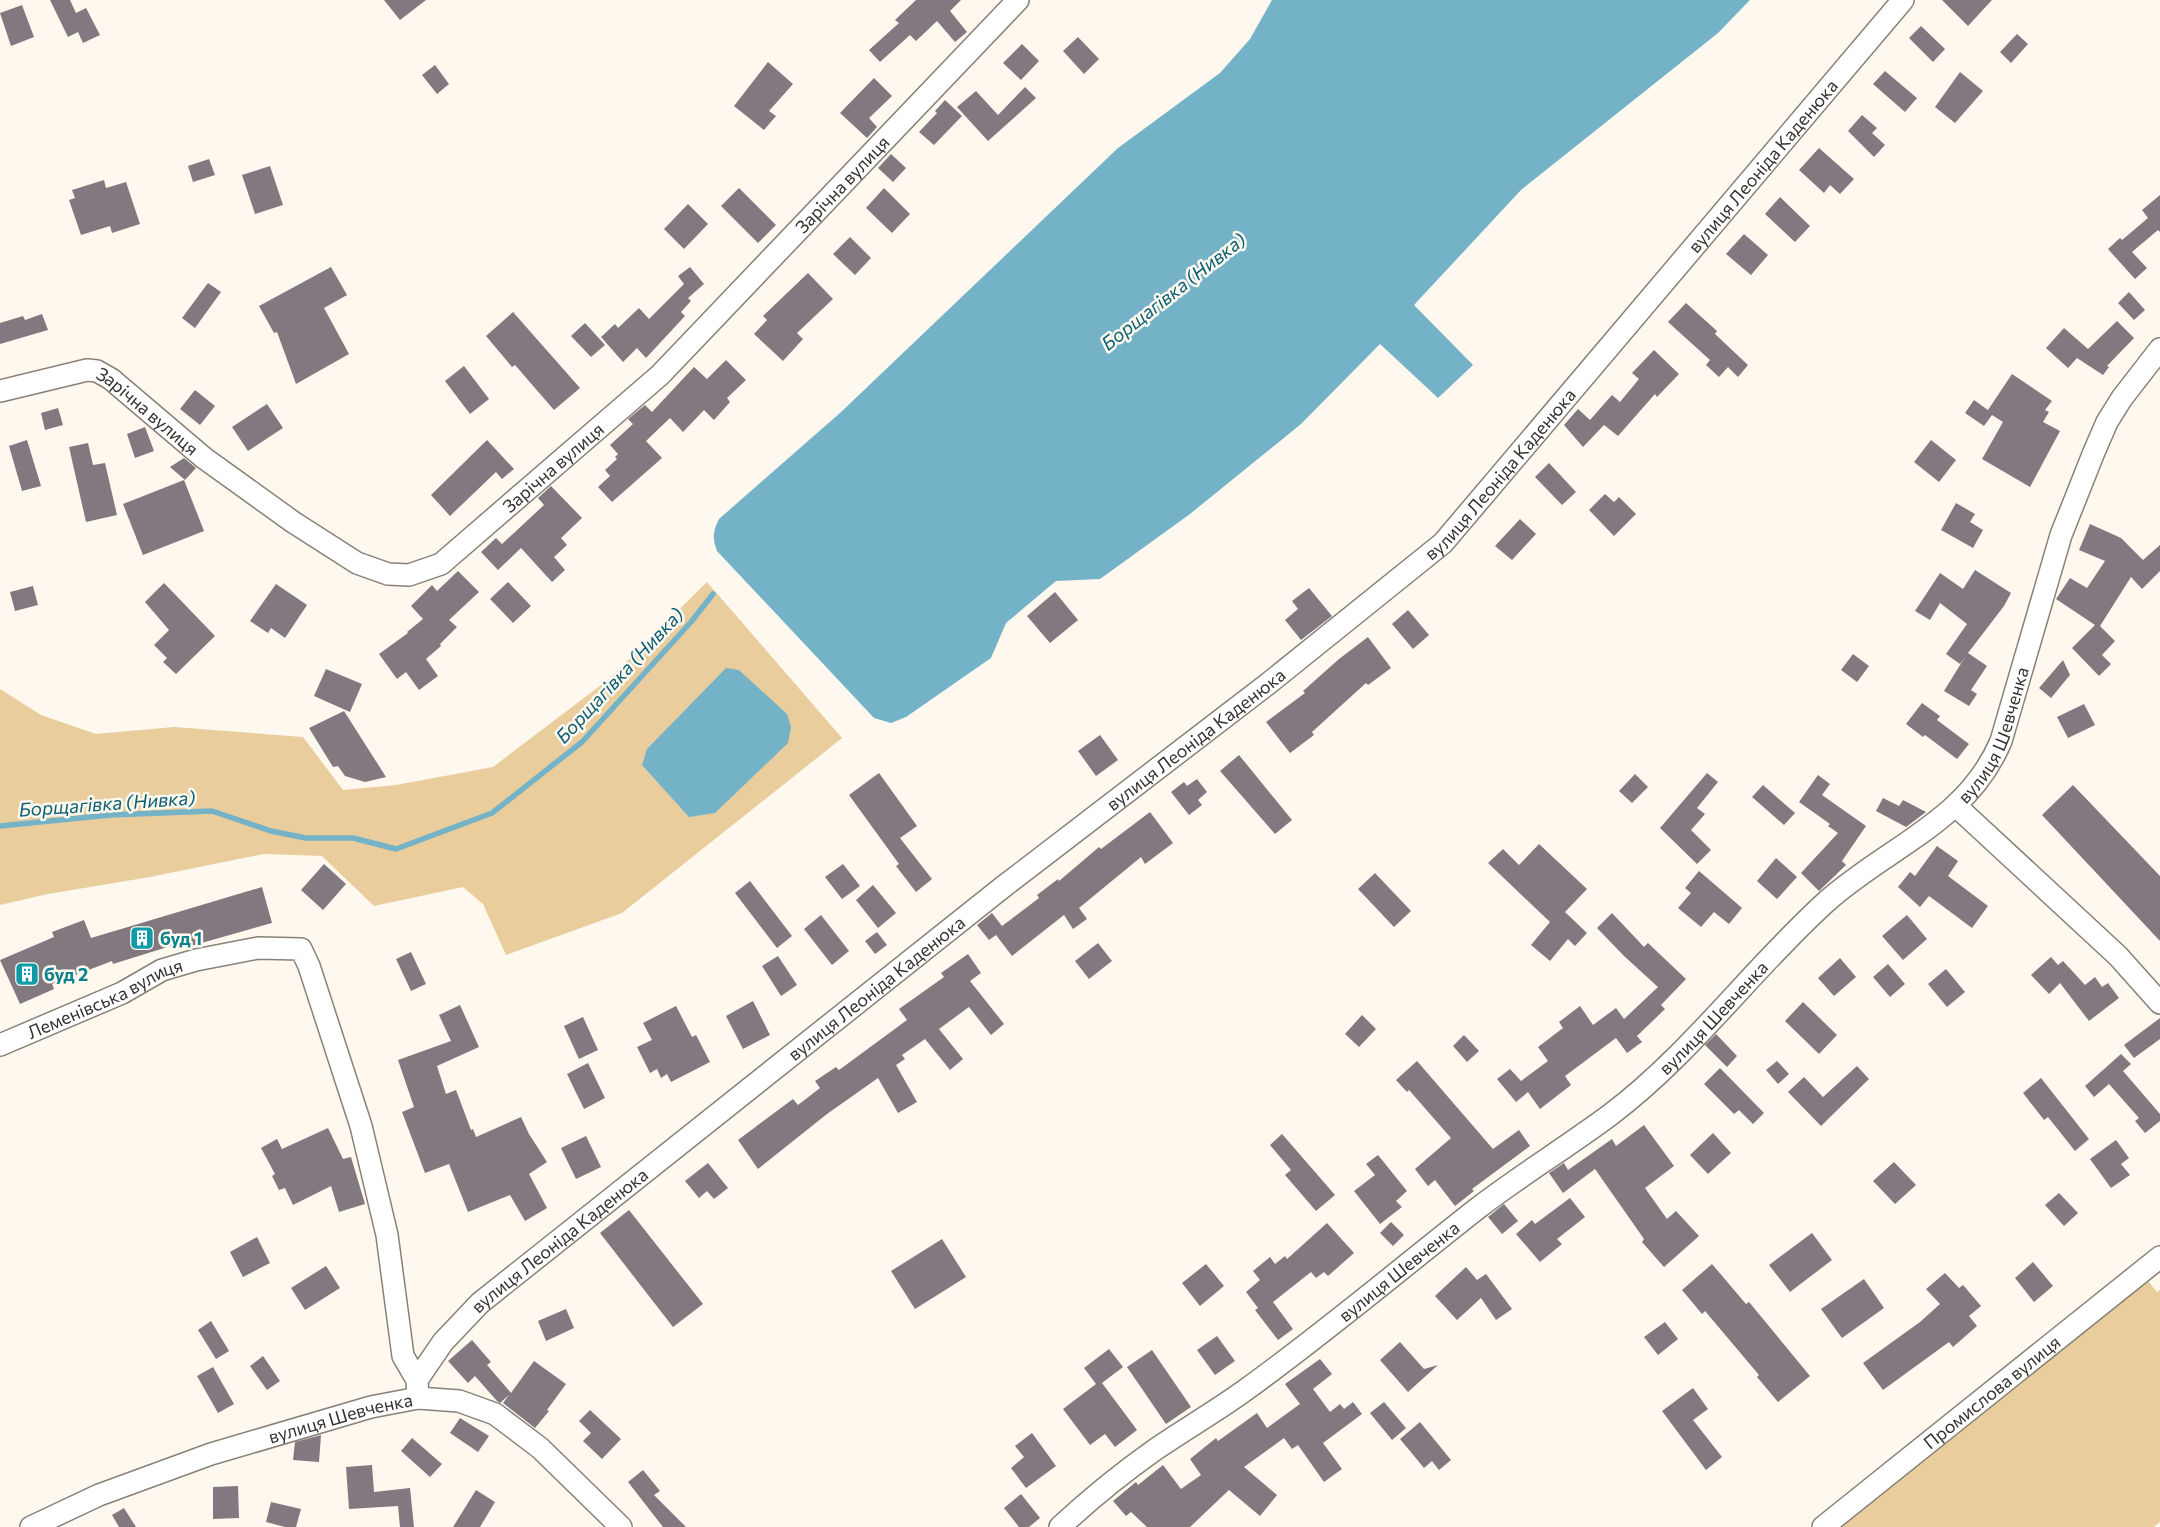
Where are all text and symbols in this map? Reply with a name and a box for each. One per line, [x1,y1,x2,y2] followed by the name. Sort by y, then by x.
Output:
[1683,75,1842,257] street label: вулиця Леоніда Каденюка
[790,131,894,238] street label: Зарічна вулиця
[1096,227,1250,355] water label: Борщагівка (Нивка)
[93,362,203,460] street label: Зарічна вулиця
[1420,384,1580,564] street label: вулиця Леоніда Каденюка
[498,418,608,517] street label: Зарічна вулиця
[550,602,688,748] water label: Борщагівка (Нивка)
[1102,663,1290,815] street label: вулиця Леоніда Каденюка
[1953,664,2033,808] street label: вулиця Шевченка
[18,785,196,821] water label: Борщагівка (Нивка)
[783,911,969,1065] street label: вулиця Леоніда Каденюка
[129,925,155,951] building icon: буд 1
[160,927,202,949] place label: буд 1
[24,954,185,1043] street label: Леменівська вулиця
[1654,956,1772,1079] street label: вулиця Шевченка
[14,961,40,987] building icon: буд 2
[44,963,88,985] place label: буд 2
[466,1163,652,1317] street label: вулиця Леоніда Каденюка
[1334,1216,1464,1326] street label: вулиця Шевченка
[1919,1330,2064,1453] street label: Промислова вулиця
[266,1388,414,1448] street label: вулиця Шевченка

